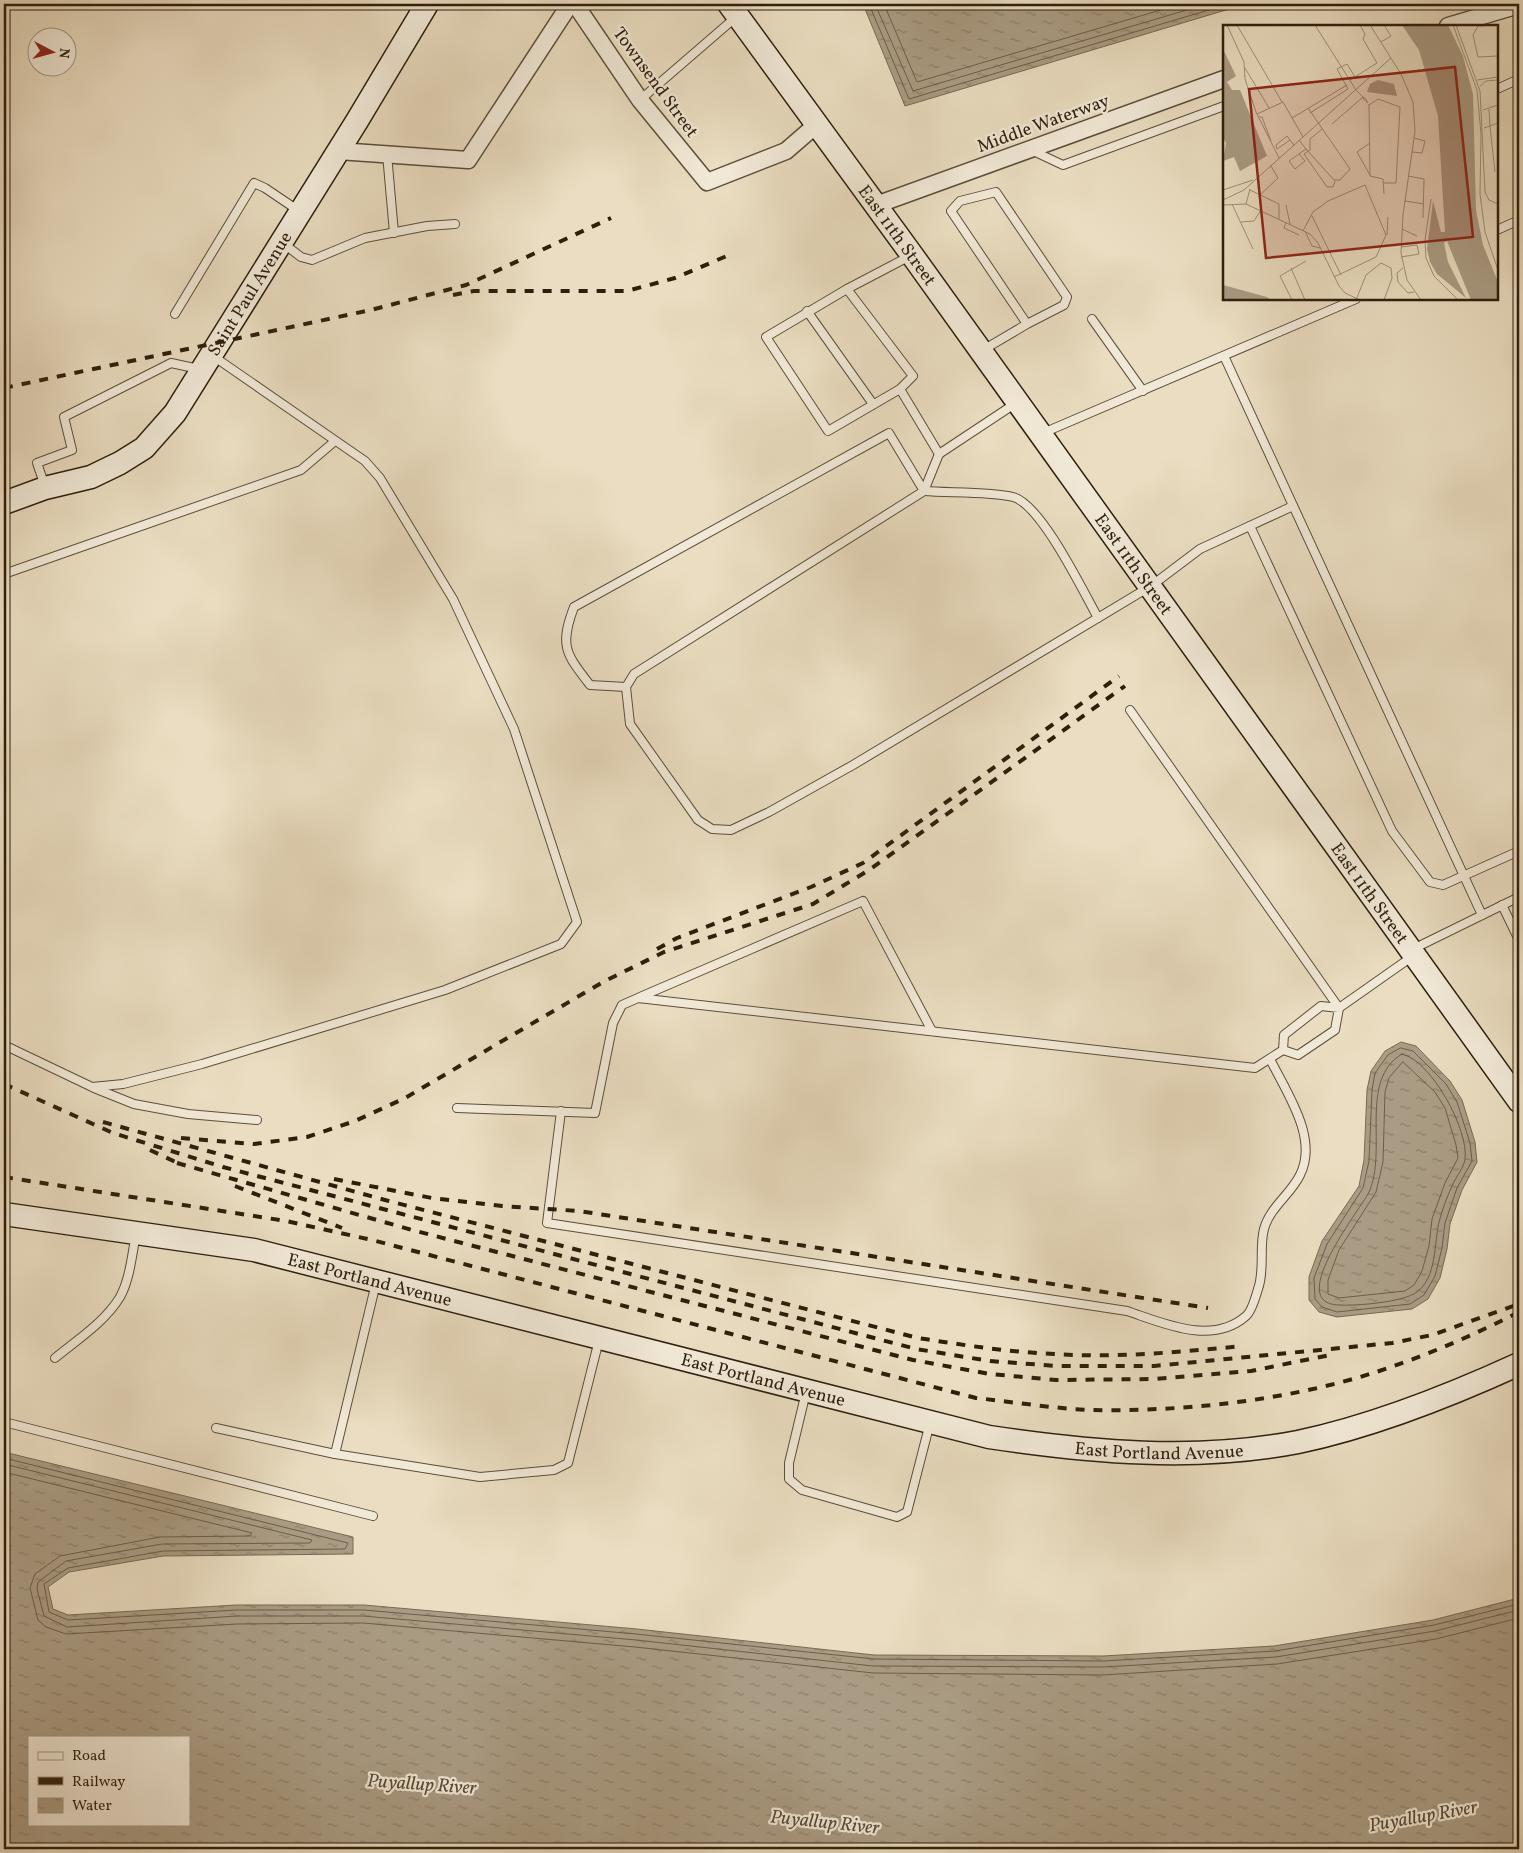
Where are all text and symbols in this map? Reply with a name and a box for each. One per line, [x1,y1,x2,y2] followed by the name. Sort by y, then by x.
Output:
[606,22,703,143] street label: Townsend Street
[1223,25,1498,300] inset map
[28,28,78,78] north arrow
[53,47,73,59] text: N
[974,89,1113,160] street label: Middle Waterway
[851,180,941,292] street label: East 11th Street
[202,227,299,361] street label: Saint Paul Avenue
[1088,509,1177,621] street label: East 11th Street
[1324,838,1414,950] street label: East 11th Street
[284,1248,454,1314] street label: East Portland Avenue
[678,1348,848,1414] street label: East Portland Avenue
[1074,1437,1245,1467] street label: East Portland Avenue
[28,1736,190,1826] legend
[72,1746,106,1767] text: Road
[366,1768,478,1802] water label: Puyallup River
[72,1772,125,1793] text: Railway
[1367,1795,1480,1839] water label: Puyallup River
[72,1796,112,1817] text: Water
[769,1804,882,1842] water label: Puyallup River

